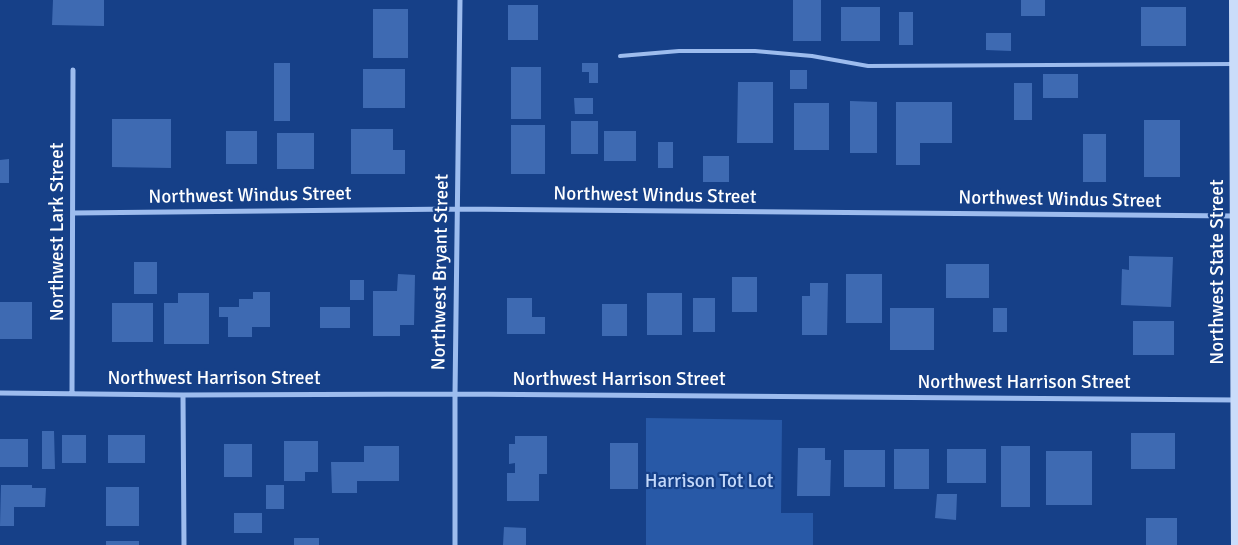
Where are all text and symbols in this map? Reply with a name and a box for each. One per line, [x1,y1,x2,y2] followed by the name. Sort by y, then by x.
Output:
[47,143,69,321] street label: Northwest Lark Street
[428,173,454,371] street label: Northwest Bryant Street
[1207,179,1229,365] street label: Northwest State Street
[148,183,352,209] street label: Northwest Windus Street
[553,183,757,209] street label: Northwest Windus Street
[958,187,1162,213] street label: Northwest Windus Street
[107,368,321,390] street label: Northwest Harrison Street
[512,369,726,391] street label: Northwest Harrison Street
[917,372,1131,394] street label: Northwest Harrison Street
[645,471,773,493] park label: Harrison Tot Lot

